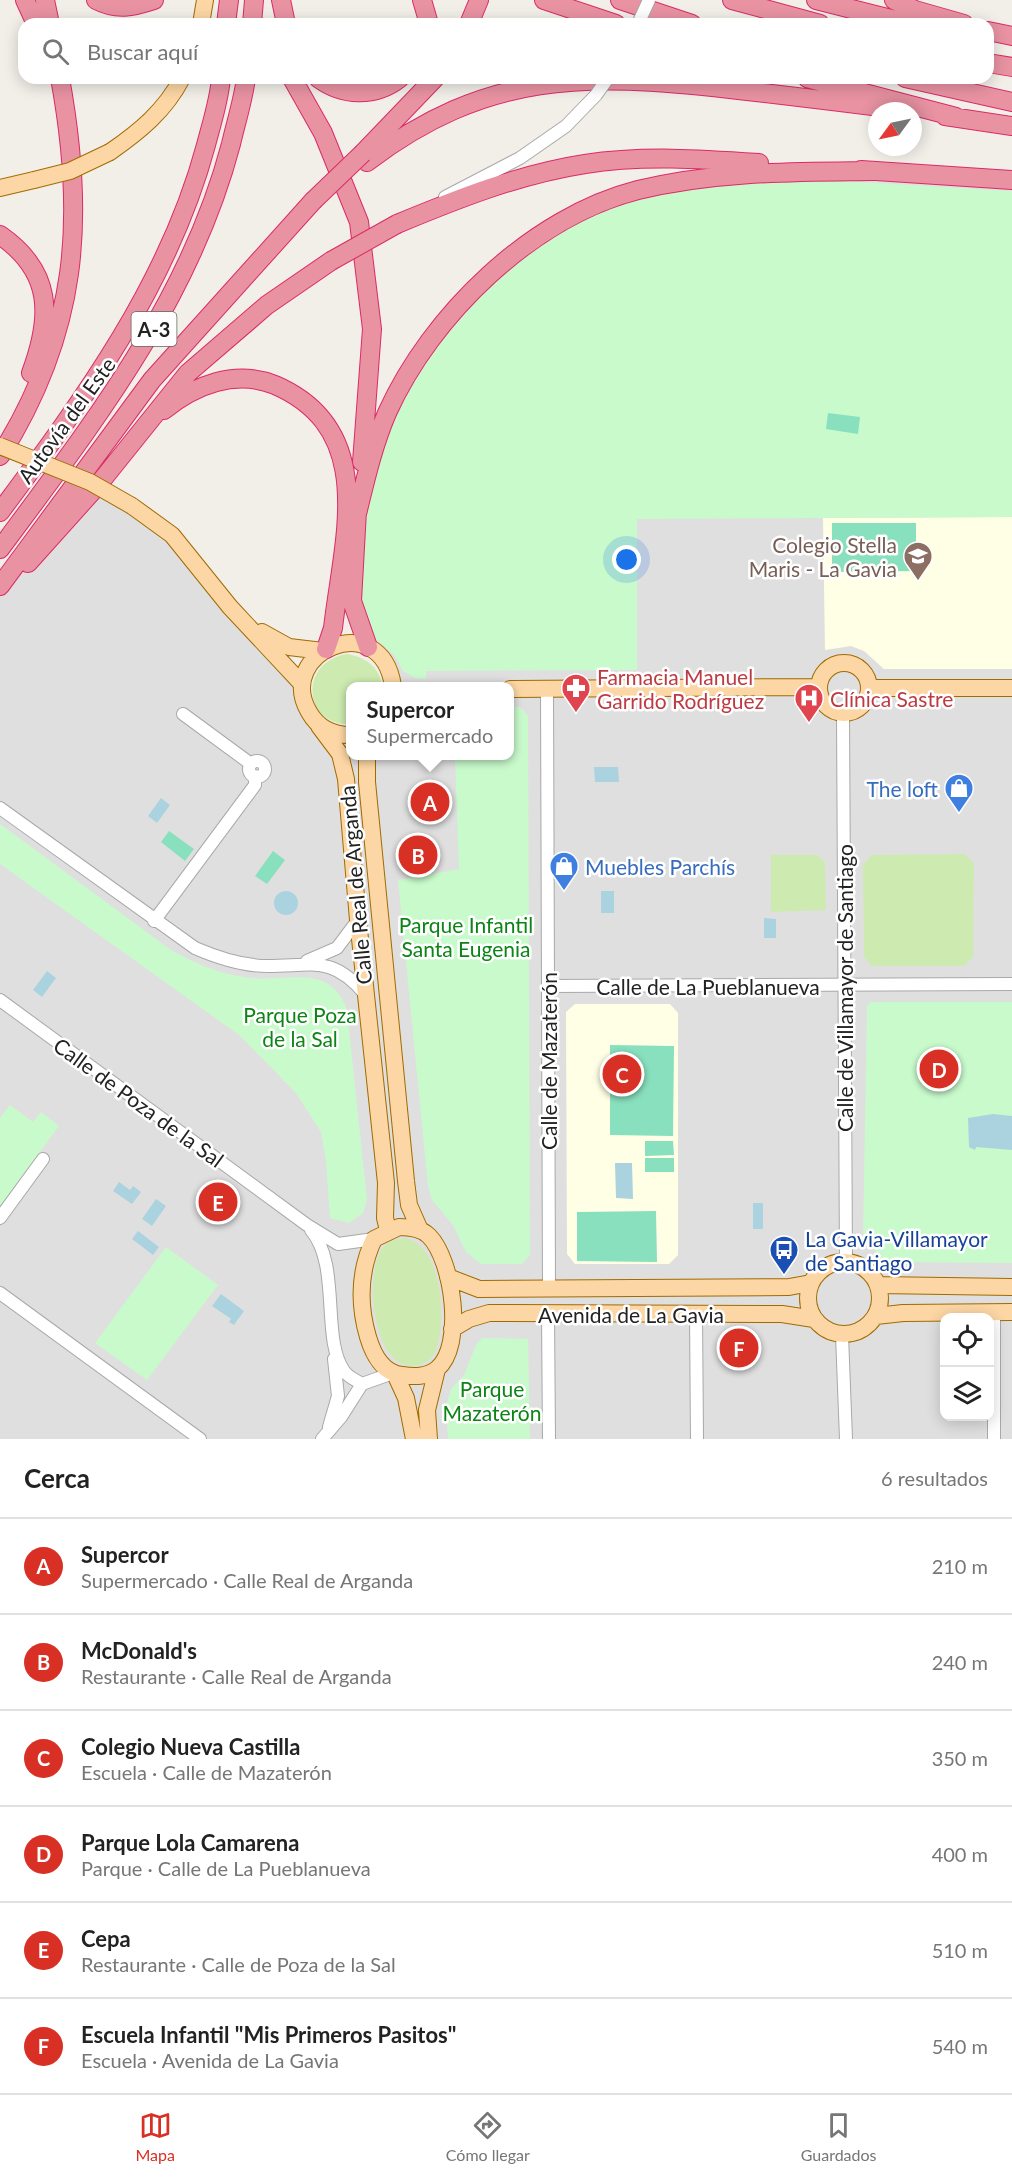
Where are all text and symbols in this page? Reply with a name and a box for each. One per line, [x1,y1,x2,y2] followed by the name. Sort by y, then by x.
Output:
[18,18,994,84] search box
[39,35,72,68] icon: search
[87,38,198,65] text: Buscar aquí
[868,102,922,156] north arrow
[132,312,176,346] road number: A-3
[12,352,120,488] street label: Autovía del Este
[749,532,897,581] place label: Colegio Stella Maris - La Gavia
[902,540,934,582] school or university icon: Colegio Stella Maris - La Gavia
[612,545,641,574] your location
[597,664,764,713] place label: Farmacia Manuel Garrido Rodríguez
[560,672,592,714] pharmacy icon: Farmacia Manuel Garrido Rodríguez
[346,682,514,760] popup
[793,682,825,724] hospital icon: Clínica Sastre
[830,686,953,711] place label: Clínica Sastre
[367,696,454,723] text: Supercor
[367,723,493,747] text: Supermercado
[943,772,975,814] shop icon: The loft
[867,776,939,801] place label: The loft
[410,780,450,824] pin: A
[334,785,376,985] street label: Calle Real de Arganda
[398,832,438,878] pin: B
[832,844,857,1132] street label: Calle de Villamayor de Santiago
[548,850,580,892] shop icon: Muebles Parchís
[585,854,735,879] place label: Muebles Parchís
[399,912,533,961] park label: Parque Infantil Santa Eugenia
[536,972,561,1150] street label: Calle de Mazaterón
[596,974,820,999] street label: Calle de La Pueblanueva
[243,1002,357,1051] park label: Parque Poza de la Sal
[49,1032,229,1172] street label: Calle de Poza de la Sal
[920,1046,958,1092] pin: D
[602,1052,642,1096] pin: C
[198,1180,238,1224] pin: E
[805,1226,988,1275] place label: La Gavia-Villamayor de Santiago
[768,1234,800,1276] bus stop icon: La Gavia-Villamayor de Santiago
[538,1302,724,1327] street label: Avenida de La Gavia
[940,1313,994,1421] map controls
[940,1313,994,1367] button: locate
[720,1326,758,1370] pin: F
[940,1367,994,1421] button: layers
[443,1376,541,1425] park label: Parque Mazaterón
[24,1462,90,1494] text: Cerca
[881,1466,988,1490] text: 6 resultados
[81,1541,169,1568] text: Supercor
[37,1554,50,1578] text: A
[932,1554,988,1578] text: 210 m
[81,1568,413,1592] text: Supermercado · Calle Real de Arganda
[81,1637,197,1664] text: McDonald's
[37,1650,50,1674] text: B
[932,1650,988,1674] text: 240 m
[81,1664,392,1688] text: Restaurante · Calle Real de Arganda
[81,1733,300,1760] text: Colegio Nueva Castilla
[37,1746,50,1770] text: C
[932,1746,988,1770] text: 350 m
[81,1760,332,1784] text: Escuela · Calle de Mazaterón
[81,1829,299,1856] text: Parque Lola Camarena
[36,1842,51,1866] text: D
[932,1842,988,1866] text: 400 m
[81,1856,371,1880] text: Parque · Calle de La Pueblanueva
[81,1925,131,1952] text: Cepa
[38,1938,49,1962] text: E
[932,1938,988,1962] text: 510 m
[81,1952,396,1976] text: Restaurante · Calle de Poza de la Sal
[81,2021,456,2048] text: Escuela Infantil "Mis Primeros Pasitos"
[38,2034,49,2058] text: F
[932,2034,988,2058] text: 540 m
[81,2048,339,2072] text: Escuela · Avenida de La Gavia
[135,2109,175,2164] tab: Mapa
[446,2109,530,2164] tab: Cómo llegar
[801,2109,877,2164] tab: Guardados

